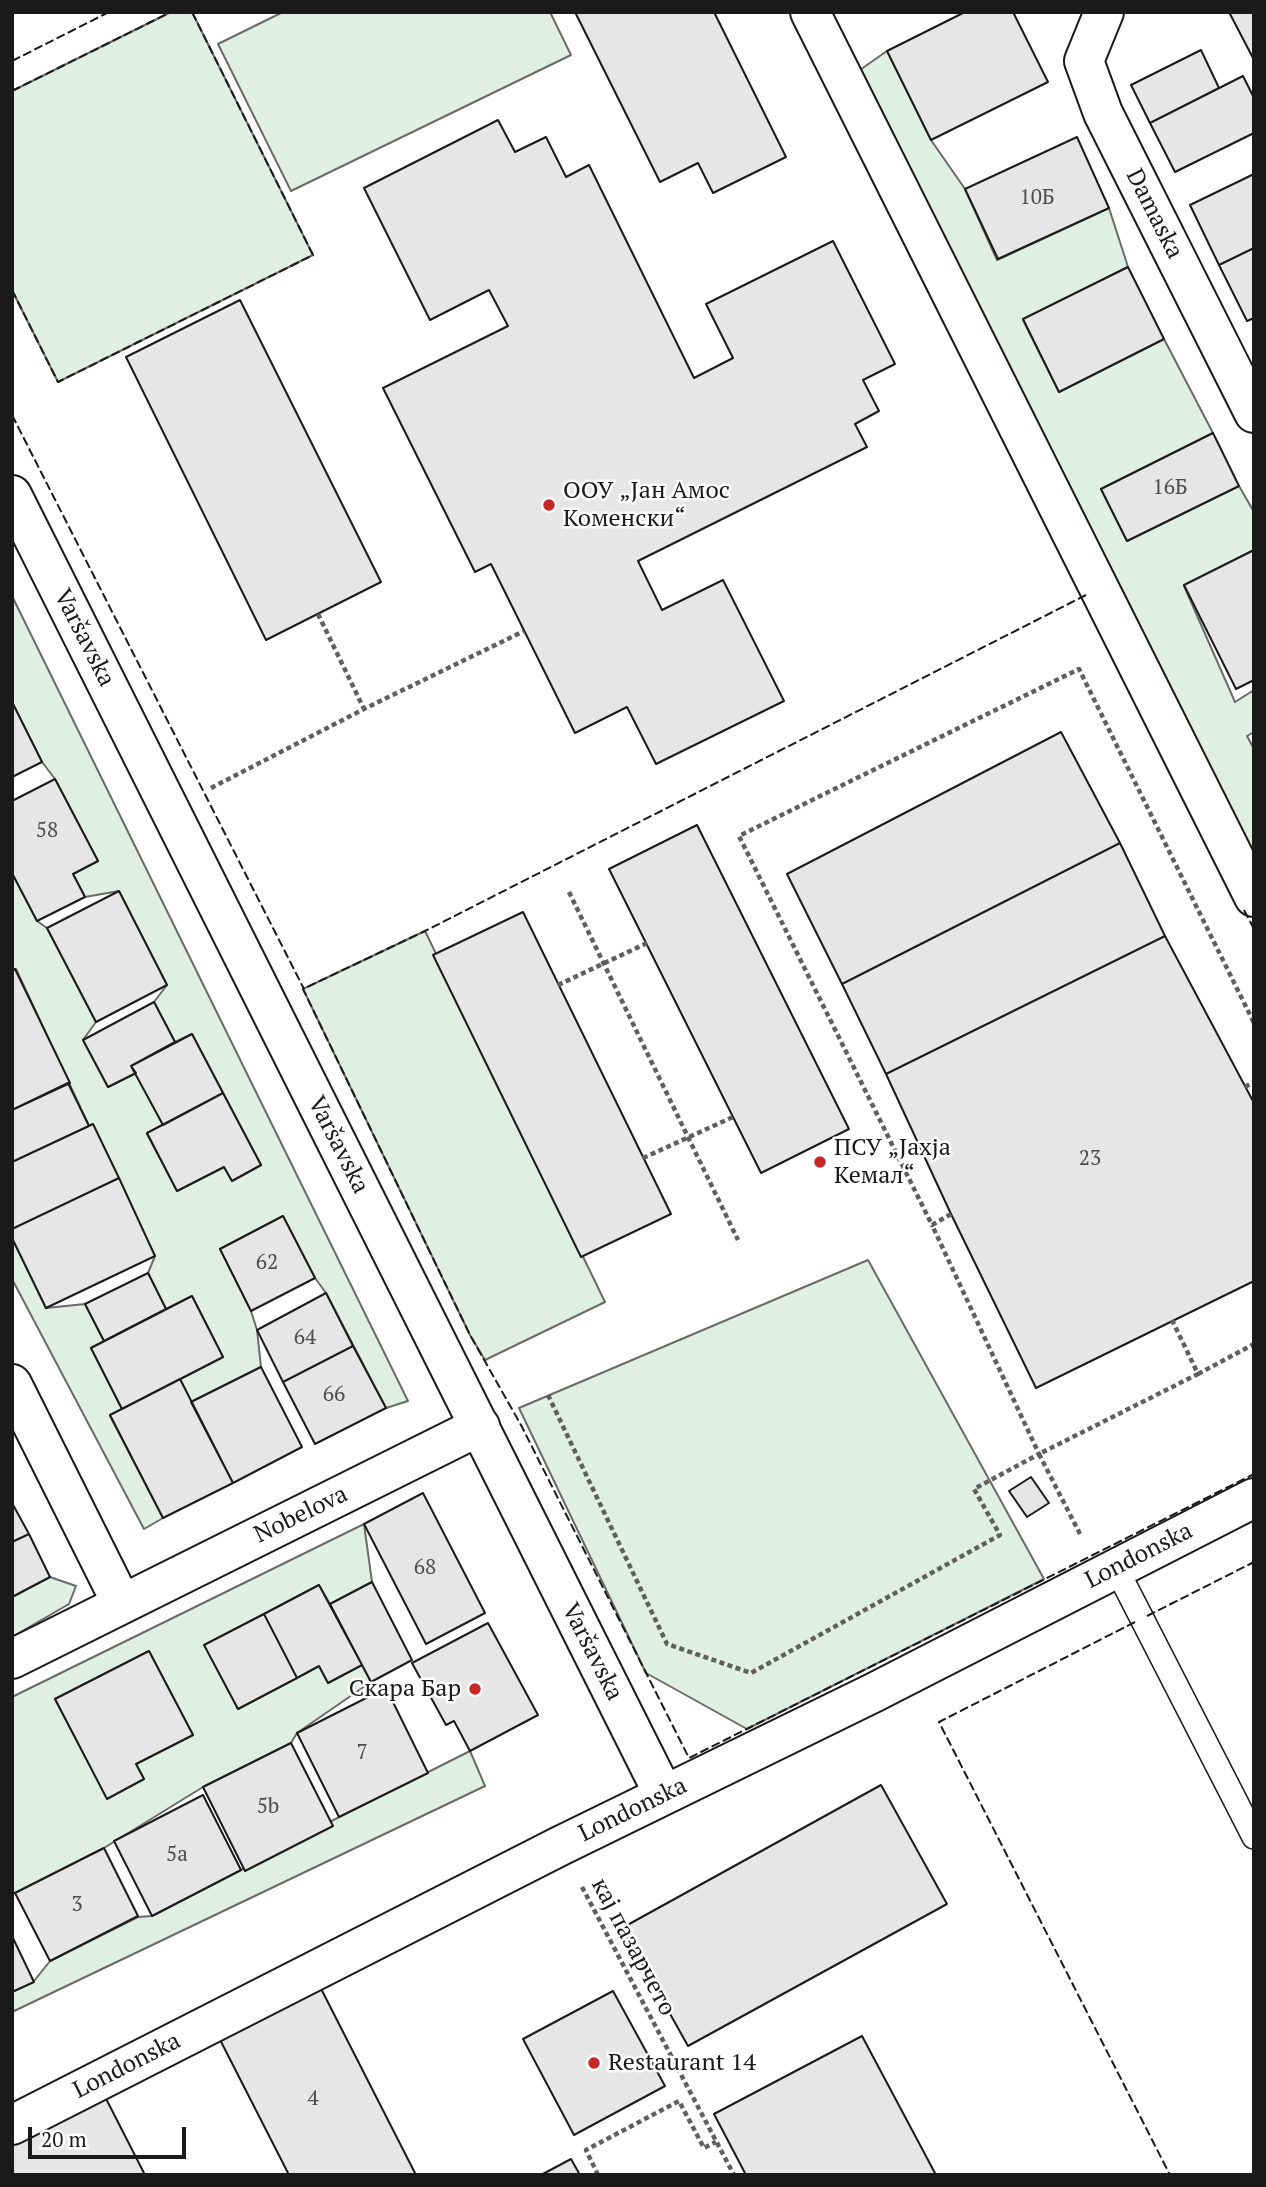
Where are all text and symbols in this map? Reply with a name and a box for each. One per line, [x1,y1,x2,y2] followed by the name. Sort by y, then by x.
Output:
[1119,164,1189,264] street label: Damaska
[1020,185,1054,211] house number: 10Б
[1153,475,1187,501] house number: 16Б
[563,477,730,533] place label: ООУ „Јан Амос Коменски“
[541,497,557,513] marker: ООУ „Јан Амос Коменски“
[47,585,121,691] street label: Varšavska
[36,818,58,844] house number: 58
[301,1092,375,1198] street label: Varšavska
[834,1134,951,1190] place label: ПСУ „Јахја Кемал“
[1079,1146,1101,1172] house number: 23
[812,1154,828,1170] marker: ПСУ „Јахја Кемал“
[256,1250,278,1276] house number: 62
[294,1325,316,1351] house number: 64
[323,1382,345,1408] house number: 66
[250,1480,352,1550] street label: Nobelova
[1081,1517,1197,1595] street label: Londonska
[414,1555,436,1581] house number: 68
[555,1599,629,1705] street label: Varšavska
[349,1675,461,1703] place label: Скара Бар
[467,1681,483,1697] marker: Скара Бар
[356,1740,368,1766] house number: 7
[574,1772,692,1848] street label: Londonska
[257,1794,279,1820] house number: 5b
[166,1842,188,1868] house number: 5a
[585,1873,681,2021] street label: кај пазарчето
[71,1892,83,1918] house number: 3
[69,2027,185,2105] street label: Londonska
[608,2049,756,2077] place label: Restaurant 14
[586,2055,602,2071] marker: Restaurant 14
[307,2086,319,2112] house number: 4
[32,2114,189,2158] scale bar
[41,2125,87,2153] text: 20 m

